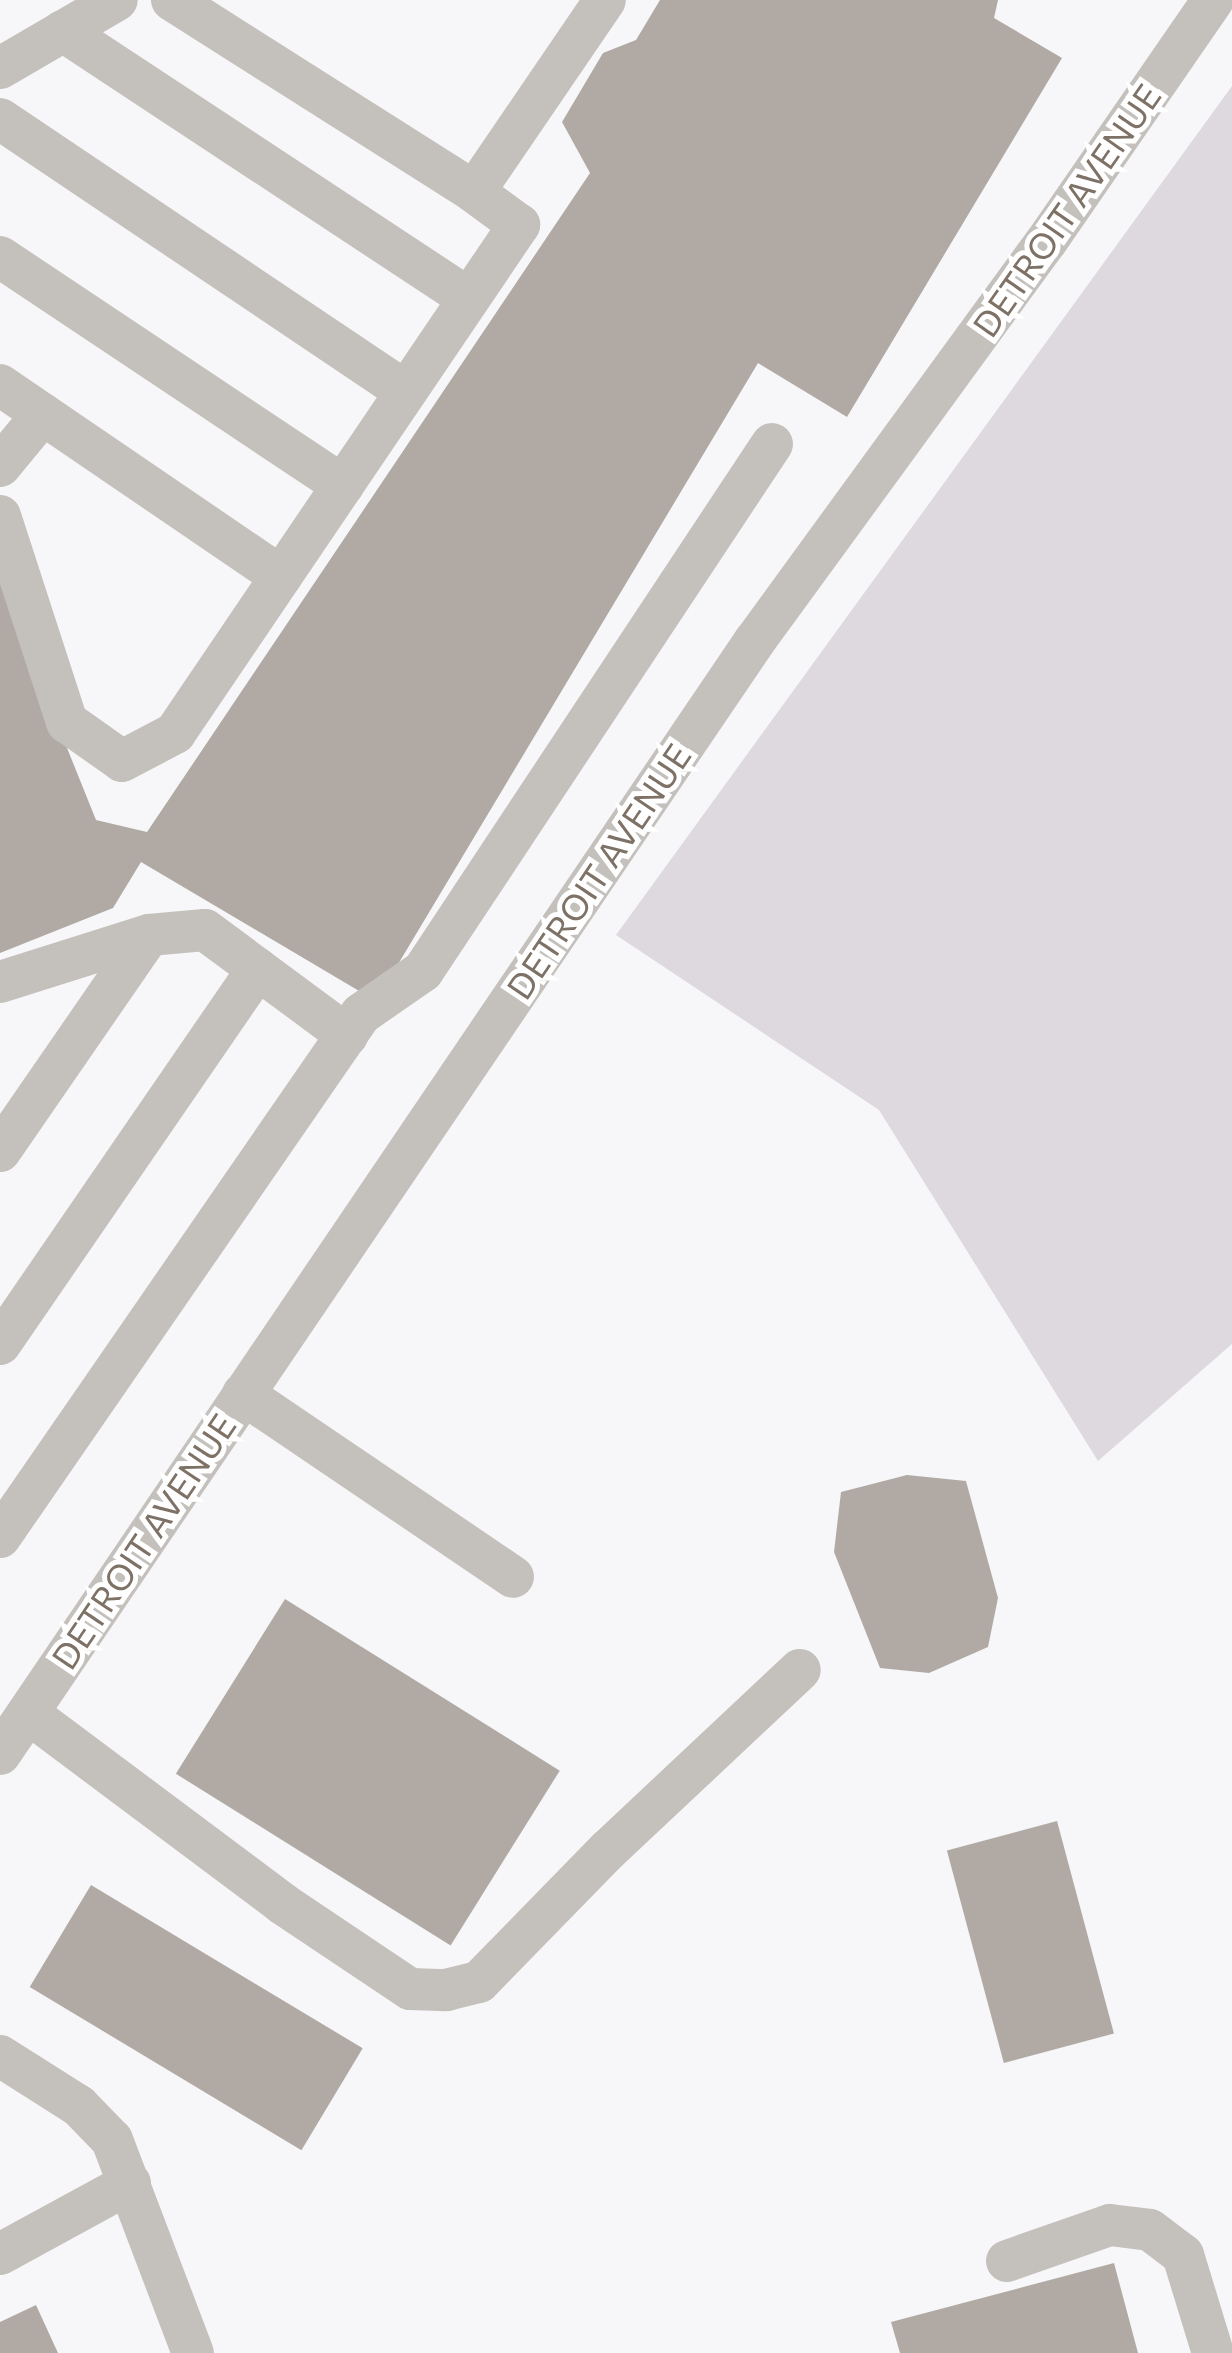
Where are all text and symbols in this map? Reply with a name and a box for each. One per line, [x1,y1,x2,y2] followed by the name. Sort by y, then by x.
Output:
[963,76,1169,344] street label: DETROIT AVENUE
[497,736,699,1006] street label: DETROIT AVENUE
[42,1406,244,1676] street label: DETROIT AVENUE

